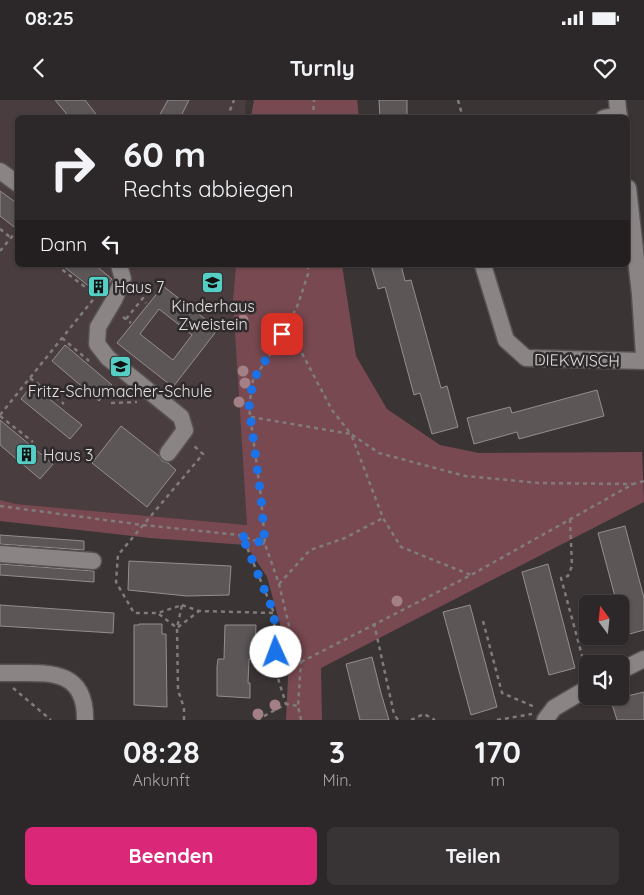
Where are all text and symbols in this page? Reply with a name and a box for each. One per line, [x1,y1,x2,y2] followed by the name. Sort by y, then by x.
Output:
[25,6,74,30] text: 08:25
[25,54,53,82] icon: back
[289,54,355,82] text: Turnly
[591,54,619,82] icon: heart
[123,132,206,176] text: 60 m
[40,135,105,200] icon: right
[123,175,294,203] text: Rechts abbiegen
[97,230,125,258] icon: left
[40,232,87,256] text: Dann
[201,270,225,294] school or university icon: Kinderhaus Zweistein
[86,275,110,299] building icon: Haus 7
[114,277,164,297] place label: Haus 7
[171,296,255,334] place label: Kinderhaus Zweistein
[261,313,303,355] pin
[268,320,296,348] icon: arrive
[534,349,620,371] street label: DIEKWISCH
[108,355,132,379] school or university icon: Fritz-Schumacher-Schule
[28,381,212,401] place label: Fritz-Schumacher-Schule
[15,443,39,467] building icon: Haus 3
[43,445,93,465] place label: Haus 3
[579,595,629,645] north arrow
[579,595,629,705] map controls
[249,625,301,677] position arrow
[579,655,629,705] button: sound
[123,733,200,771] text: 08:28
[329,733,345,771] text: 3
[474,733,521,771] text: 170
[132,770,190,790] text: Ankunft
[323,770,351,790] text: Min.
[490,770,505,790] text: m
[25,827,317,885] button: Beenden
[327,827,619,885] button: Teilen

